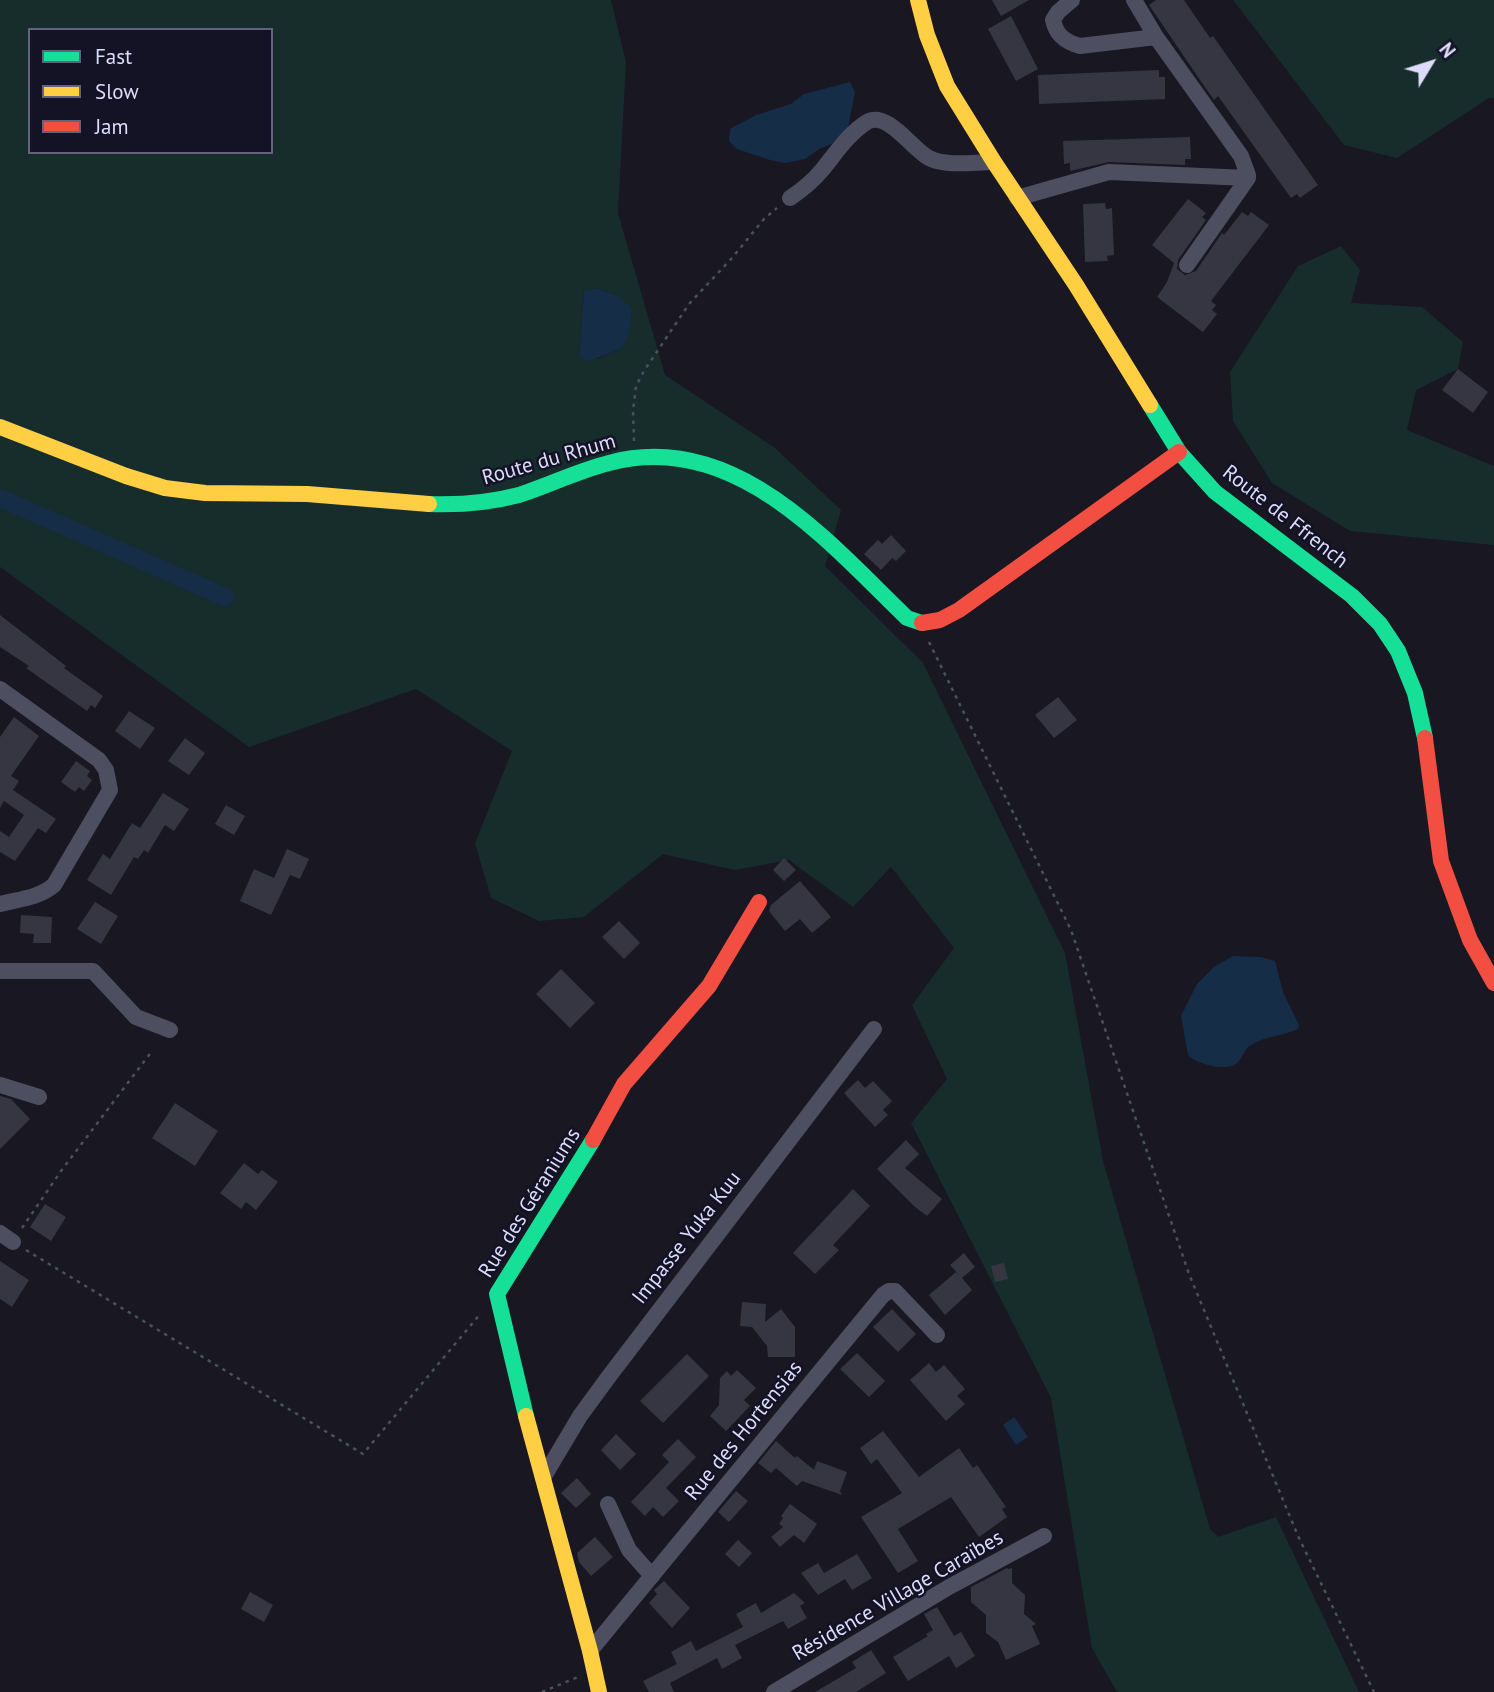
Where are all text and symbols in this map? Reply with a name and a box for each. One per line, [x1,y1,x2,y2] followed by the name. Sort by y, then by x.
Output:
[28,28,273,154] legend
[1396,28,1466,98] north arrow
[1434,38,1461,62] text: N
[95,43,132,70] text: Fast
[95,78,139,105] text: Slow
[95,113,129,140] text: Jam
[479,429,619,491] street label: Route du Rhum
[1217,460,1353,574] street label: Route de Ffrench
[474,1124,586,1282] street label: Rue des Géraniums
[627,1167,747,1309] street label: Impasse Yuka Kuu
[680,1356,808,1506] street label: Rue des Hortensias
[788,1525,1008,1667] street label: Résidence Village Caraïbes

